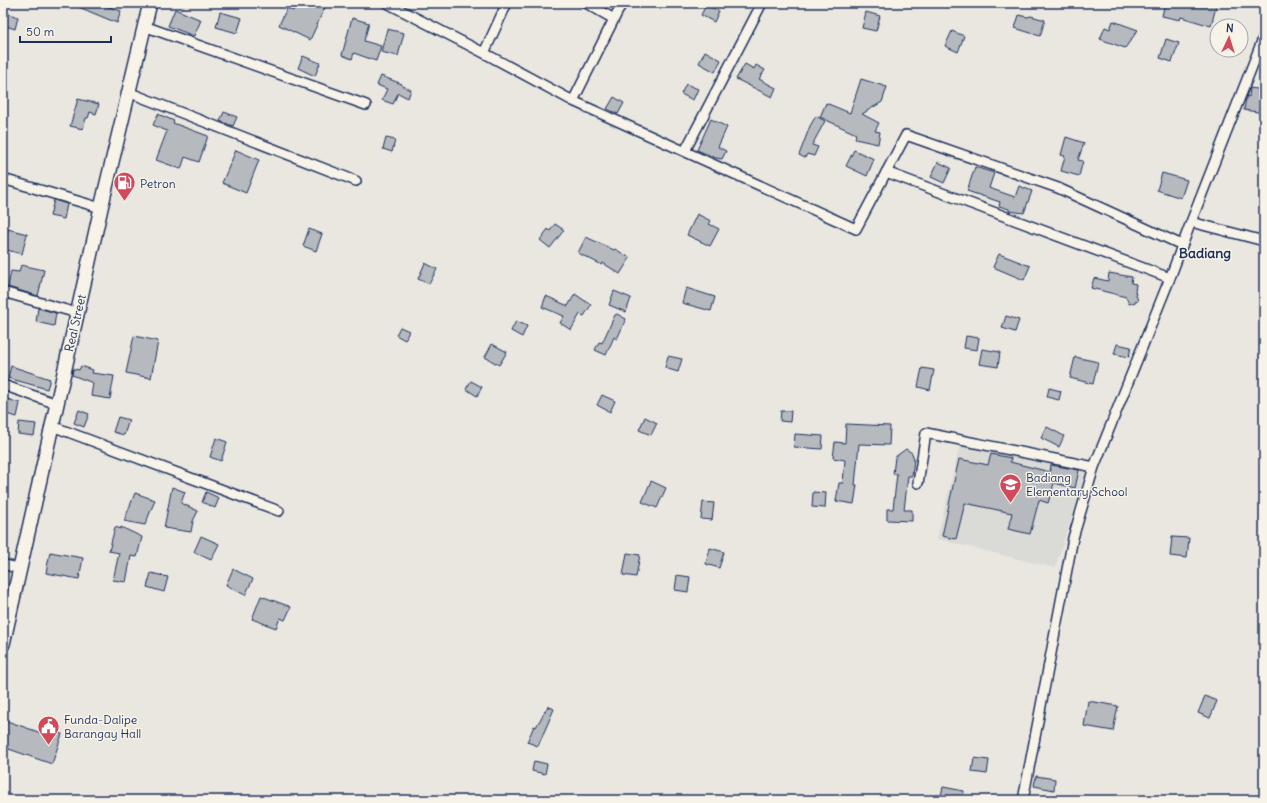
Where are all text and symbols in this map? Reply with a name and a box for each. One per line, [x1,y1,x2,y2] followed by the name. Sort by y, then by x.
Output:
[20,18,111,44] scale bar
[1209,18,1249,58] north arrow
[1225,21,1234,35] text: N
[26,24,55,39] text: 50 m
[112,170,138,203] fuel station icon: Petron
[140,176,176,191] place label: Petron
[1179,244,1231,262] district label: Badiang
[61,293,89,353] street label: Real Street
[1026,470,1127,499] place label: Badiang Elementary School
[997,471,1023,504] school or university icon: Badiang Elementary School
[64,712,141,741] place label: Funda-Dalipe Barangay Hall
[36,713,62,746] public building icon: Funda-Dalipe Barangay Hall

